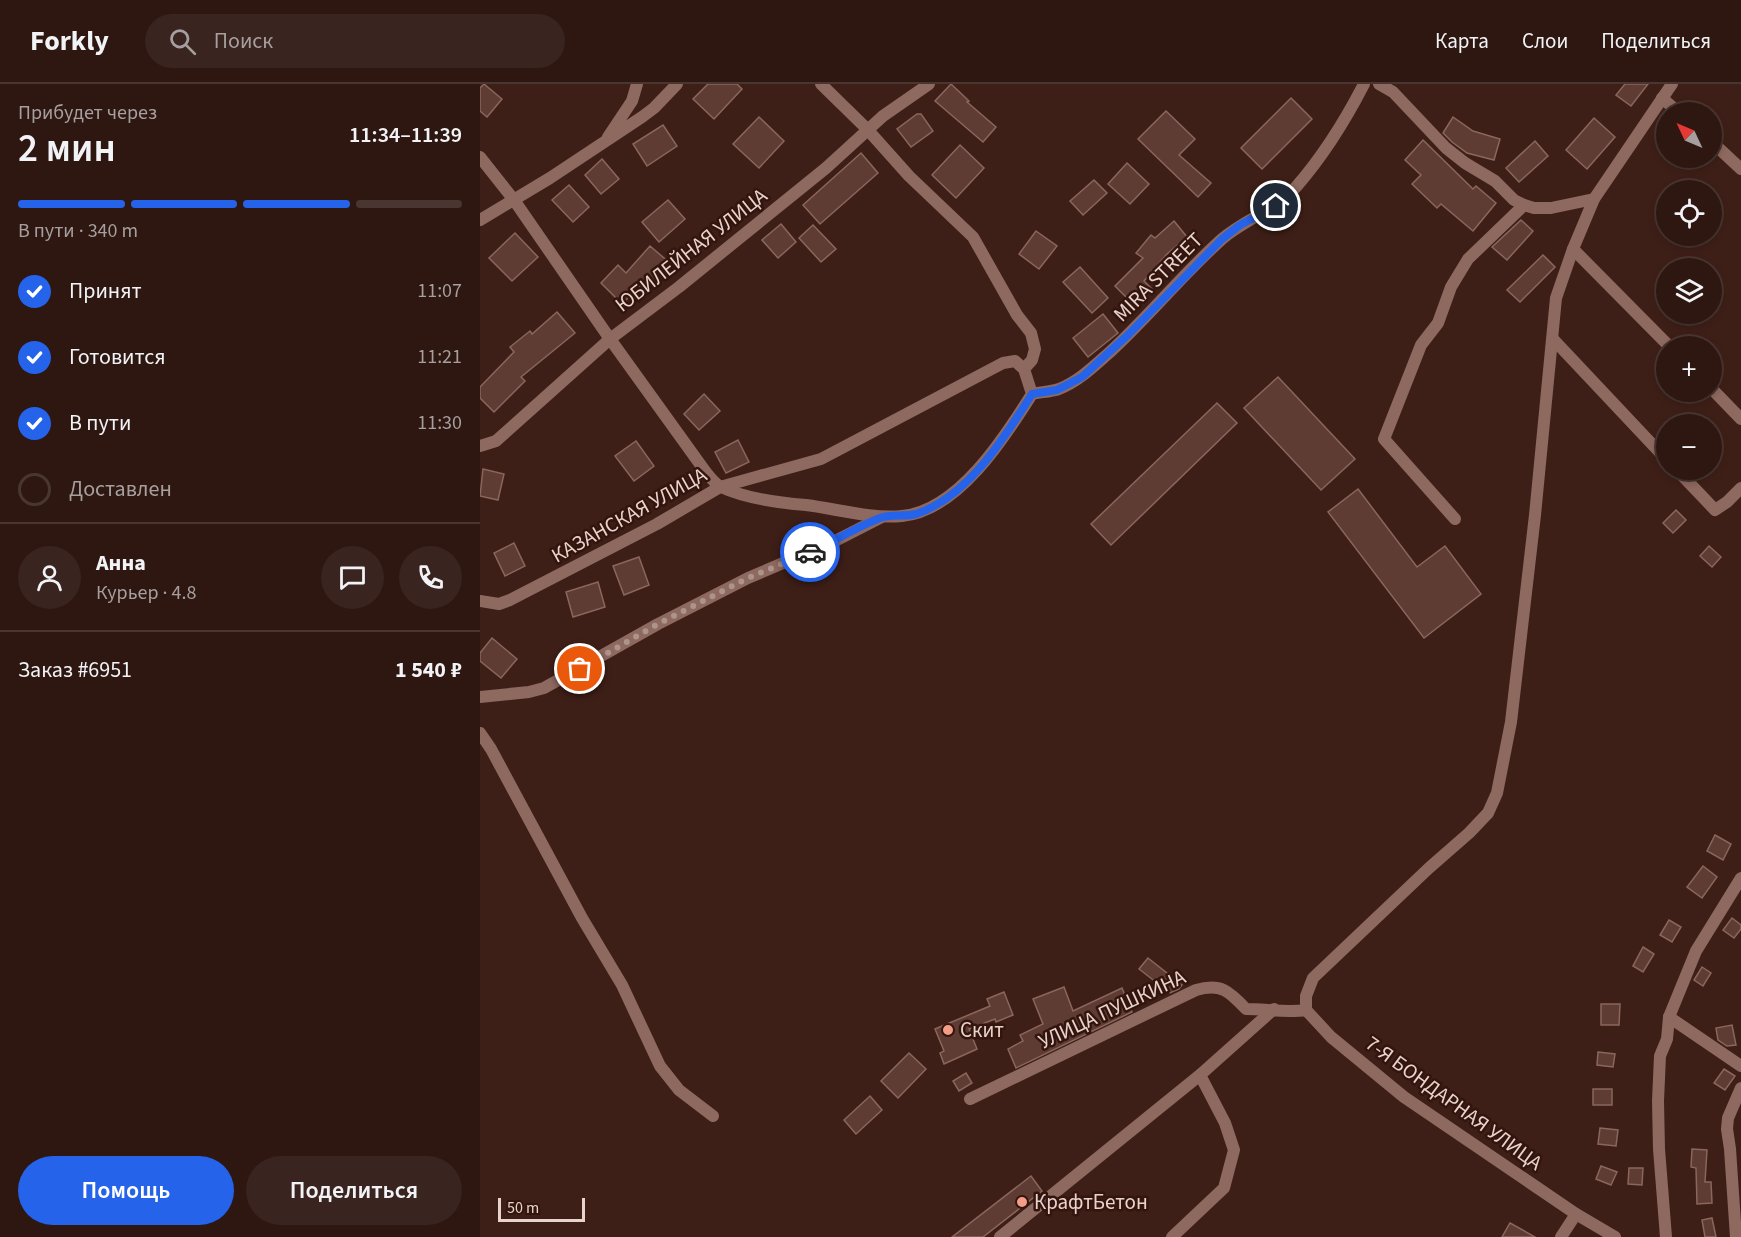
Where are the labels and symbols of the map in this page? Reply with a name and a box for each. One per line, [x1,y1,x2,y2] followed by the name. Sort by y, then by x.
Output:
[1656,102,1722,168] north arrow
[1250,180,1301,231] pin
[608,181,774,319] street label: ЮБИЛЕЙНАЯ УЛИЦА
[1107,226,1209,328] street label: MIRA STREET
[546,460,713,570] street label: КАЗАНСКАЯ УЛИЦА
[780,522,840,582] courier
[554,643,605,694] pin
[1033,961,1191,1056] street label: УЛИЦА ПУШКИНА
[960,1015,1004,1045] place label: Скит
[941,1023,955,1037] marker: Скит
[1359,1028,1549,1178] street label: 7-Я БОНДАРНАЯ УЛИЦА
[1034,1187,1148,1217] place label: КрафтБетон
[498,1195,585,1222] scale bar
[1015,1195,1029,1209] marker: КрафтБетон

